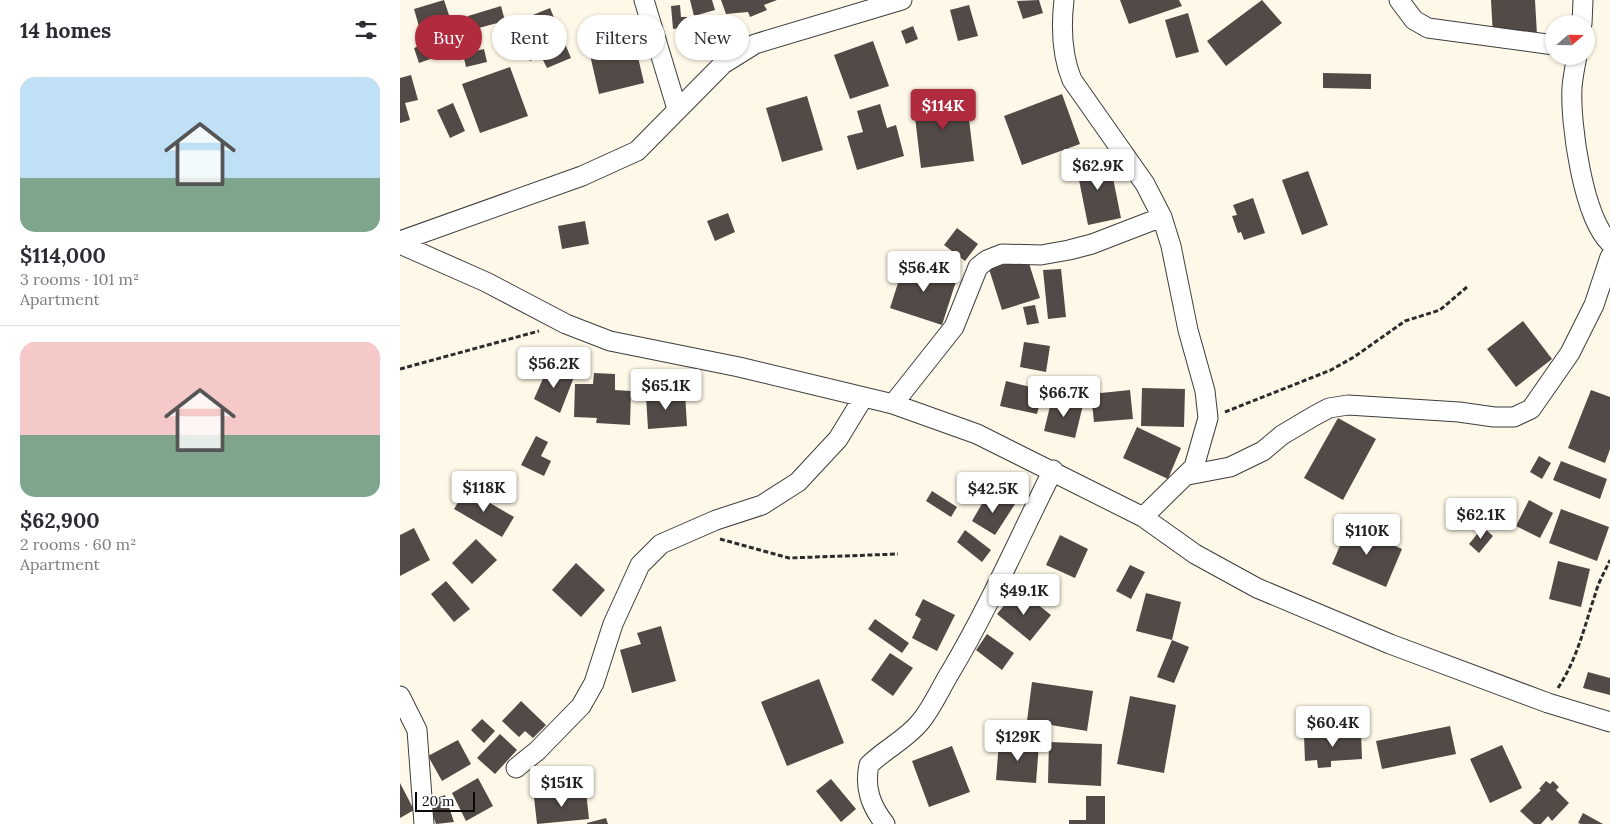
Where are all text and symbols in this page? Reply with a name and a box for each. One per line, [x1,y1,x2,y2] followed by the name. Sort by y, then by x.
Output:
[415,15,482,60] chip: Buy
[492,15,567,60] chip: Rent
[577,15,665,60] chip: Filters
[675,15,749,60] chip: New
[1545,15,1595,65] north arrow
[1545,15,1595,65] map controls
[352,16,380,44] icon: filters
[20,17,111,44] text: 14 homes
[908,88,978,131] pin: $114K
[922,95,964,115] text: $114K
[155,109,245,199] icon: home
[1057,148,1139,191] pin: $62.9K
[1072,155,1124,175] text: $62.9K
[20,242,106,269] text: $114,000
[883,250,965,293] pin: $56.4K
[898,257,950,277] text: $56.4K
[20,269,139,289] text: 3 rooms · 101 m²
[20,289,100,309] text: Apartment
[513,346,595,389] pin: $56.2K
[529,353,579,373] text: $56.2K
[625,368,707,411] pin: $65.1K
[155,375,245,465] icon: home
[642,375,690,395] text: $65.1K
[1023,376,1105,418] pin: $66.7K
[1039,382,1089,402] text: $66.7K
[449,470,519,513] pin: $118K
[952,472,1034,514] pin: $42.5K
[463,477,505,497] text: $118K
[968,478,1018,498] text: $42.5K
[1440,498,1522,540] pin: $62.1K
[1457,504,1505,524] text: $62.1K
[20,507,100,534] text: $62,900
[1332,514,1402,556] pin: $110K
[1345,520,1389,540] text: $110K
[20,534,136,554] text: 2 rooms · 60 m²
[20,554,100,574] text: Apartment
[983,574,1065,616] pin: $49.1K
[1000,580,1048,600] text: $49.1K
[1292,706,1374,748] pin: $60.4K
[1307,712,1359,732] text: $60.4K
[983,720,1053,762] pin: $129K
[995,726,1041,746] text: $129K
[527,766,597,808] pin: $151K
[541,772,583,792] text: $151K
[415,789,475,812] scale bar
[422,792,454,810] text: 20 m

